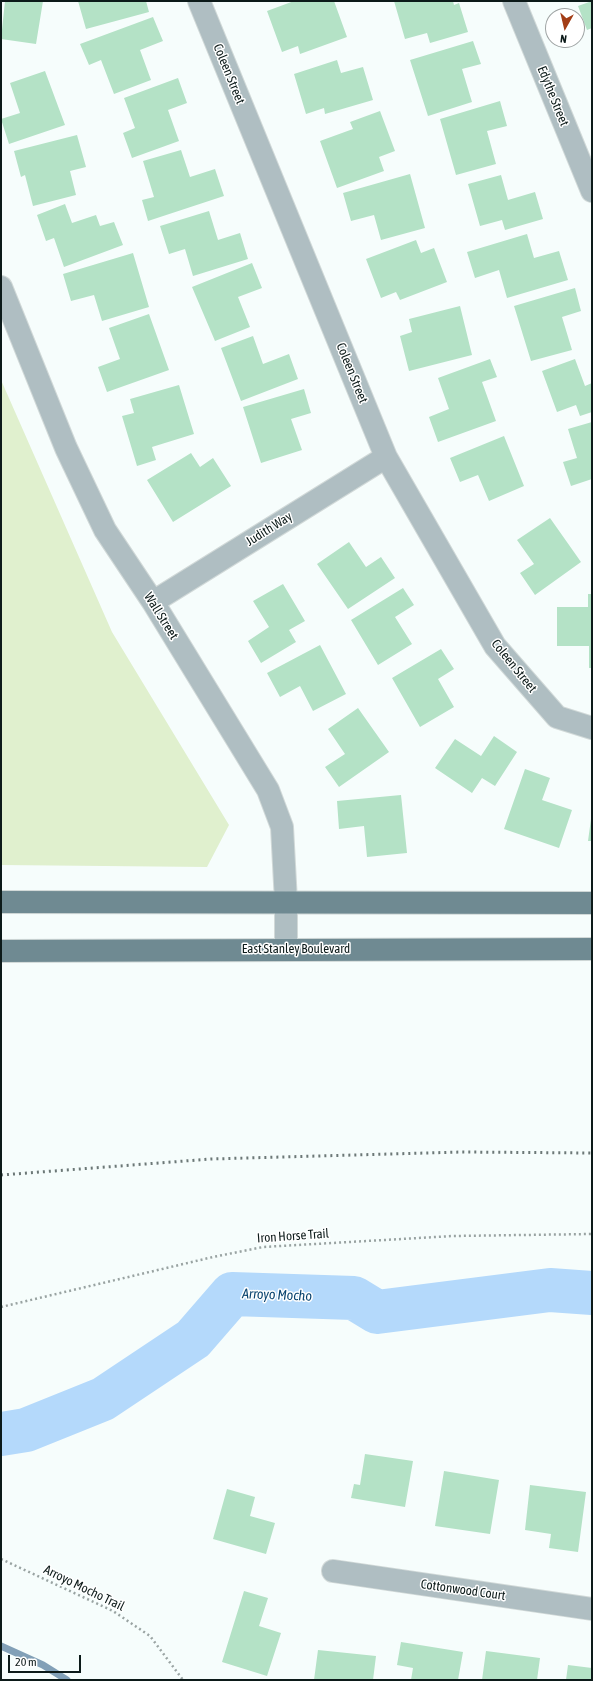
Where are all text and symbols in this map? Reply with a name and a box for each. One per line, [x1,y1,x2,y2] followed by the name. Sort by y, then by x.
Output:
[545,8,585,48] north arrow
[559,32,568,45] text: N
[210,42,248,106] street label: Coleen Street
[534,64,572,128] street label: Edythe Street
[333,341,371,405] street label: Coleen Street
[243,509,295,549] street label: Judith Way
[141,590,181,642] street label: Wall Street
[488,636,540,696] street label: Coleen Street
[242,941,350,957] street label: East Stanley Boulevard
[256,1226,330,1246] street label: Iron Horse Trail
[242,1285,312,1305] water label: Arroyo Mocho
[41,1562,127,1614] street label: Arroyo Mocho Trail
[420,1576,506,1604] street label: Cottonwood Court
[10,1647,83,1673] scale bar
[15,1655,37,1669] text: 20 m

